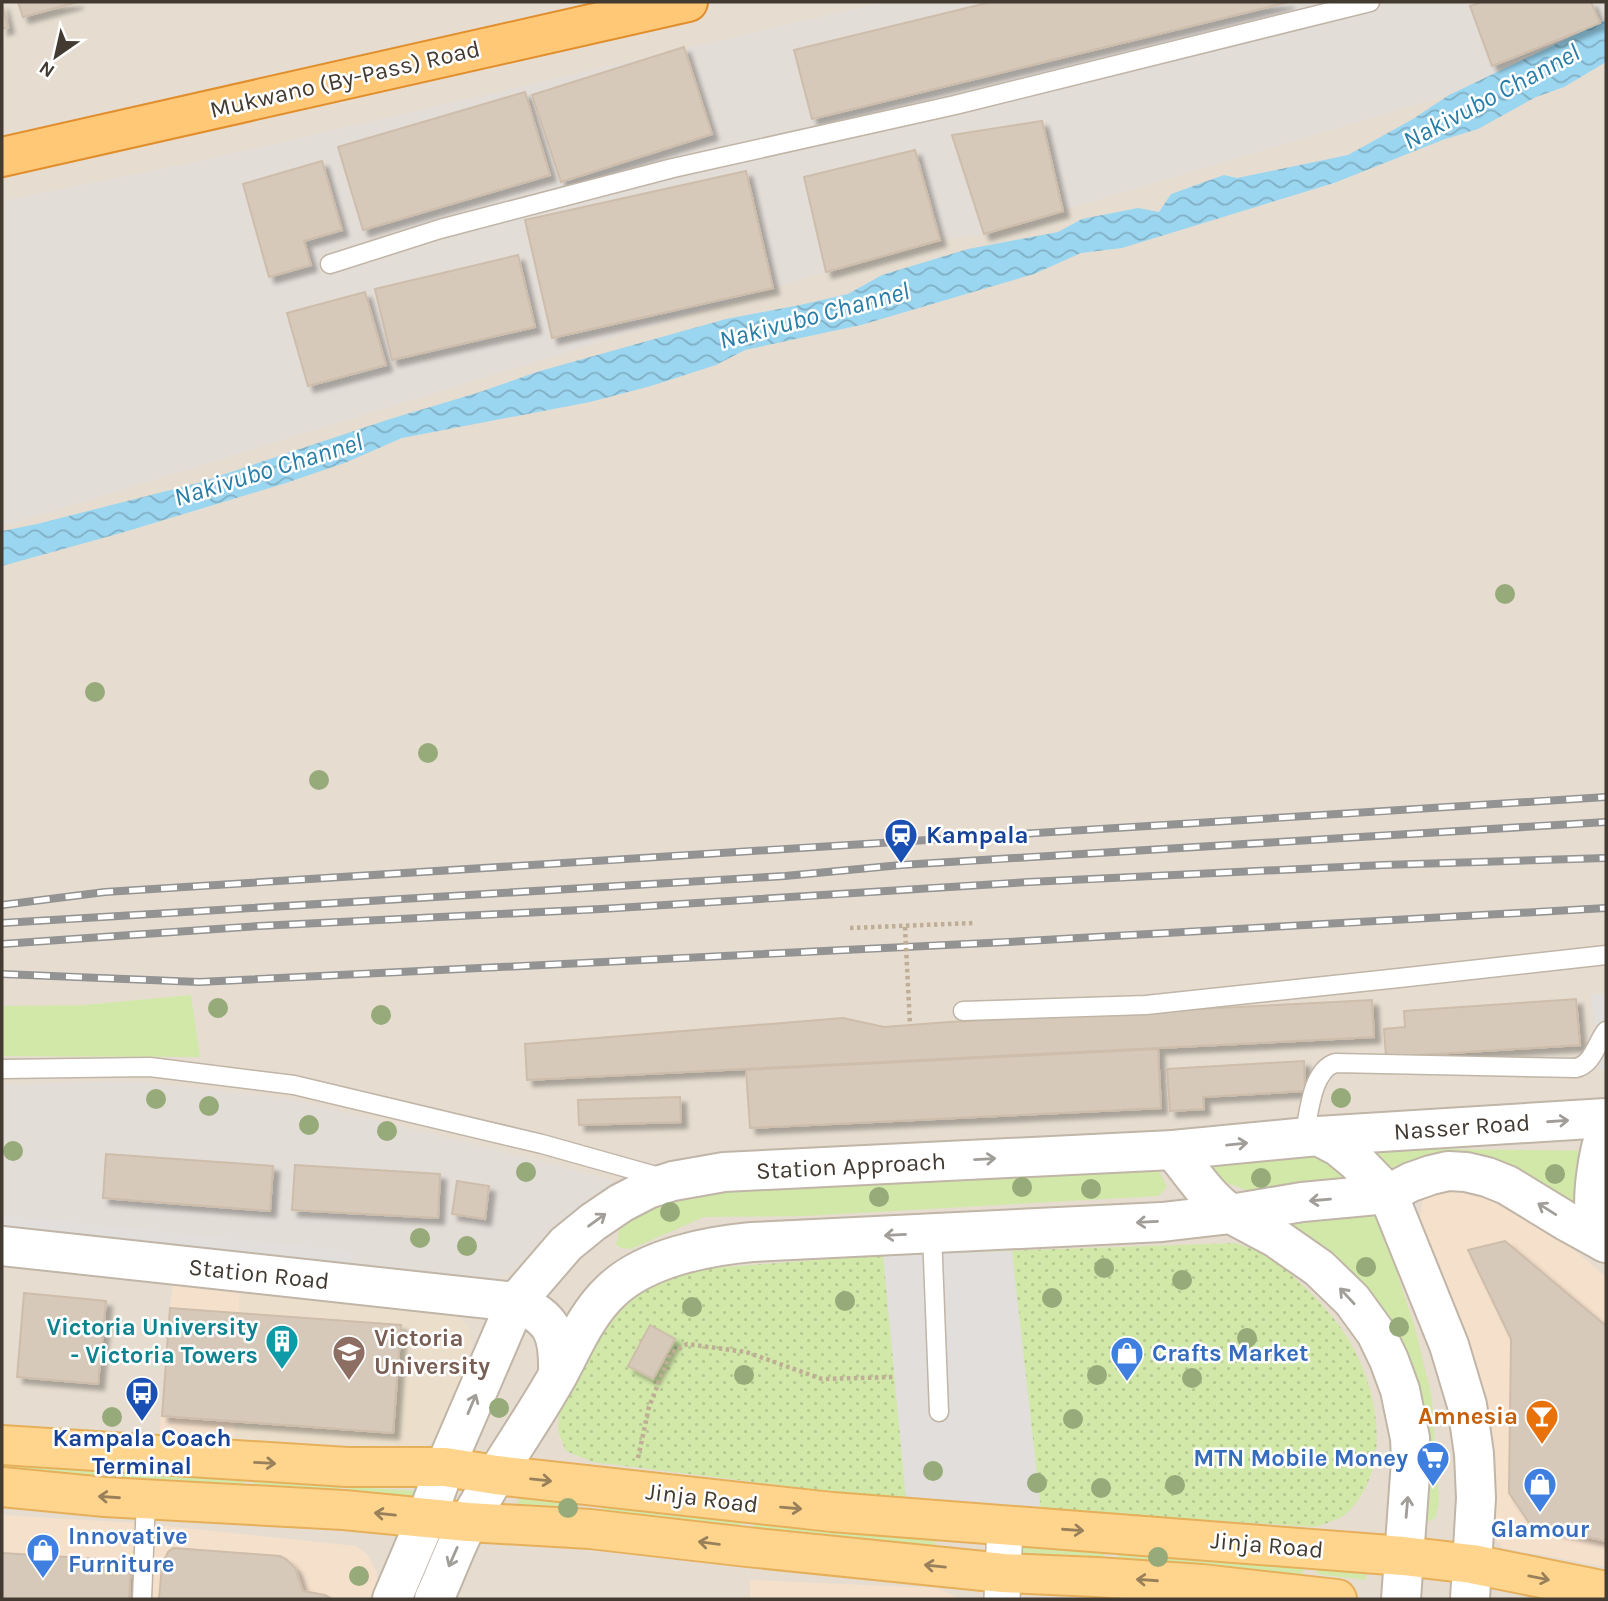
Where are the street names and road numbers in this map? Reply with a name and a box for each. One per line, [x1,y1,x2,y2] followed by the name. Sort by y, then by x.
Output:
[207,34,483,124] street label: Mukwano (By-Pass) Road
[1393,1108,1531,1146] street label: Nasser Road
[755,1147,947,1185] street label: Station Approach
[187,1253,331,1295] street label: Station Road
[644,1477,760,1519] street label: Jinja Road
[1209,1526,1325,1564] street label: Jinja Road

